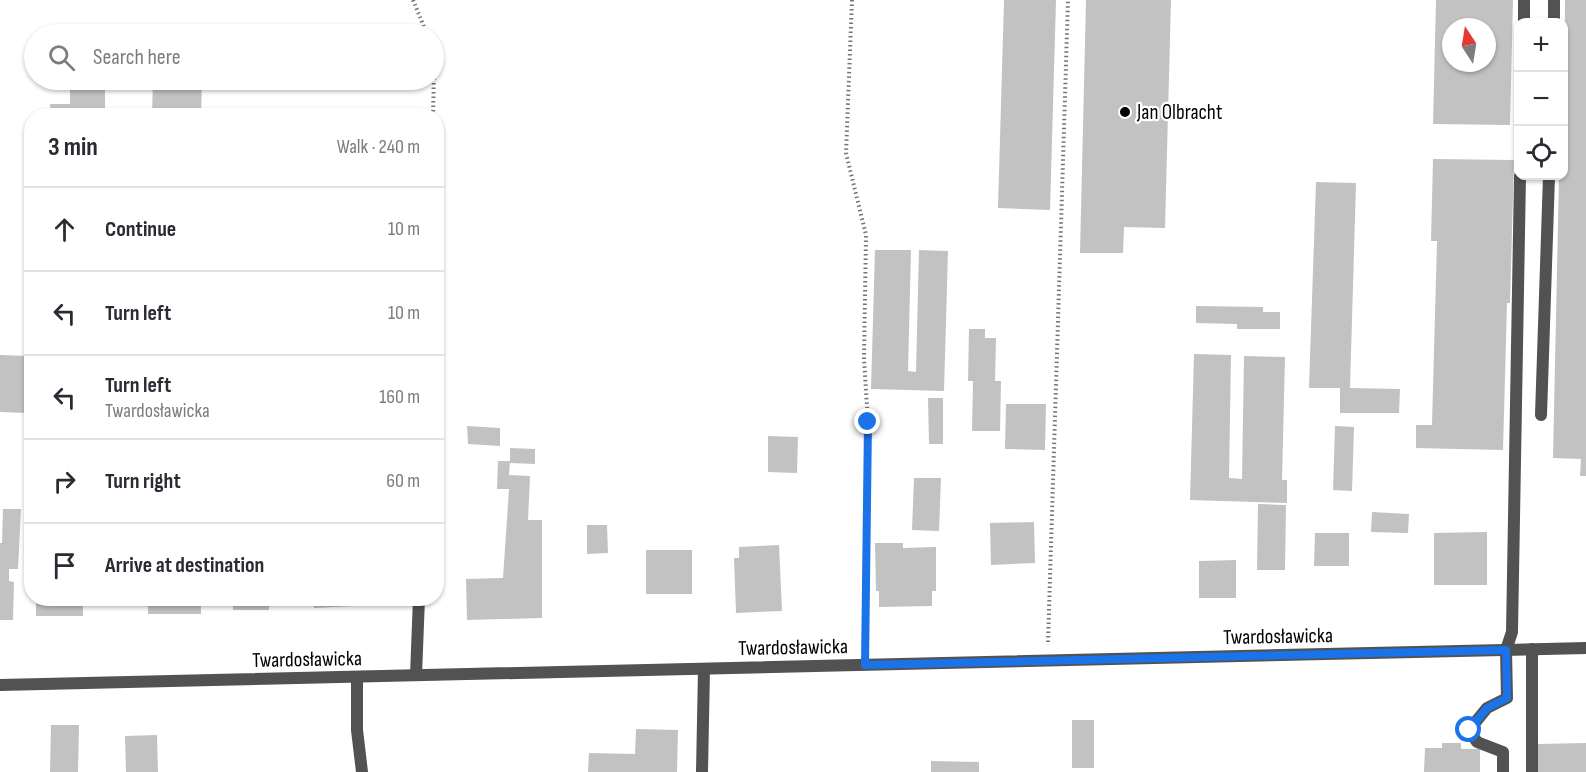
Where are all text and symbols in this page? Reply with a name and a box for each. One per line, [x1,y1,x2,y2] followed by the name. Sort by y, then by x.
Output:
[1442,18,1496,72] north arrow
[1514,18,1568,180] map controls
[1514,18,1568,72] button: +
[24,24,444,90] search box
[45,41,78,74] icon: search
[93,44,180,71] text: Search here
[1514,72,1568,126] button: −
[1136,100,1222,125] place label: Jan Olbracht
[1118,105,1132,119] marker: Jan Olbracht
[1514,126,1568,180] button: locate
[48,132,98,163] text: 3 min
[337,135,420,159] text: Walk · 240 m
[48,213,81,246] icon: ahead
[105,216,176,243] text: Continue
[388,217,420,241] text: 10 m
[48,297,81,330] icon: left
[105,300,171,327] text: Turn left
[388,301,420,325] text: 10 m
[105,372,171,399] text: Turn left
[48,381,81,414] icon: left
[379,385,420,409] text: 160 m
[105,399,210,423] text: Twardosławicka
[854,408,880,434] route end
[48,465,81,498] icon: right
[105,468,181,495] text: Turn right
[386,469,420,493] text: 60 m
[48,549,81,582] icon: arrive
[105,552,264,579] text: Arrive at destination
[1223,623,1333,650] street label: Twardosławicka
[738,634,848,661] street label: Twardosławicka
[252,646,362,673] street label: Twardosławicka
[1455,716,1481,742] route start

